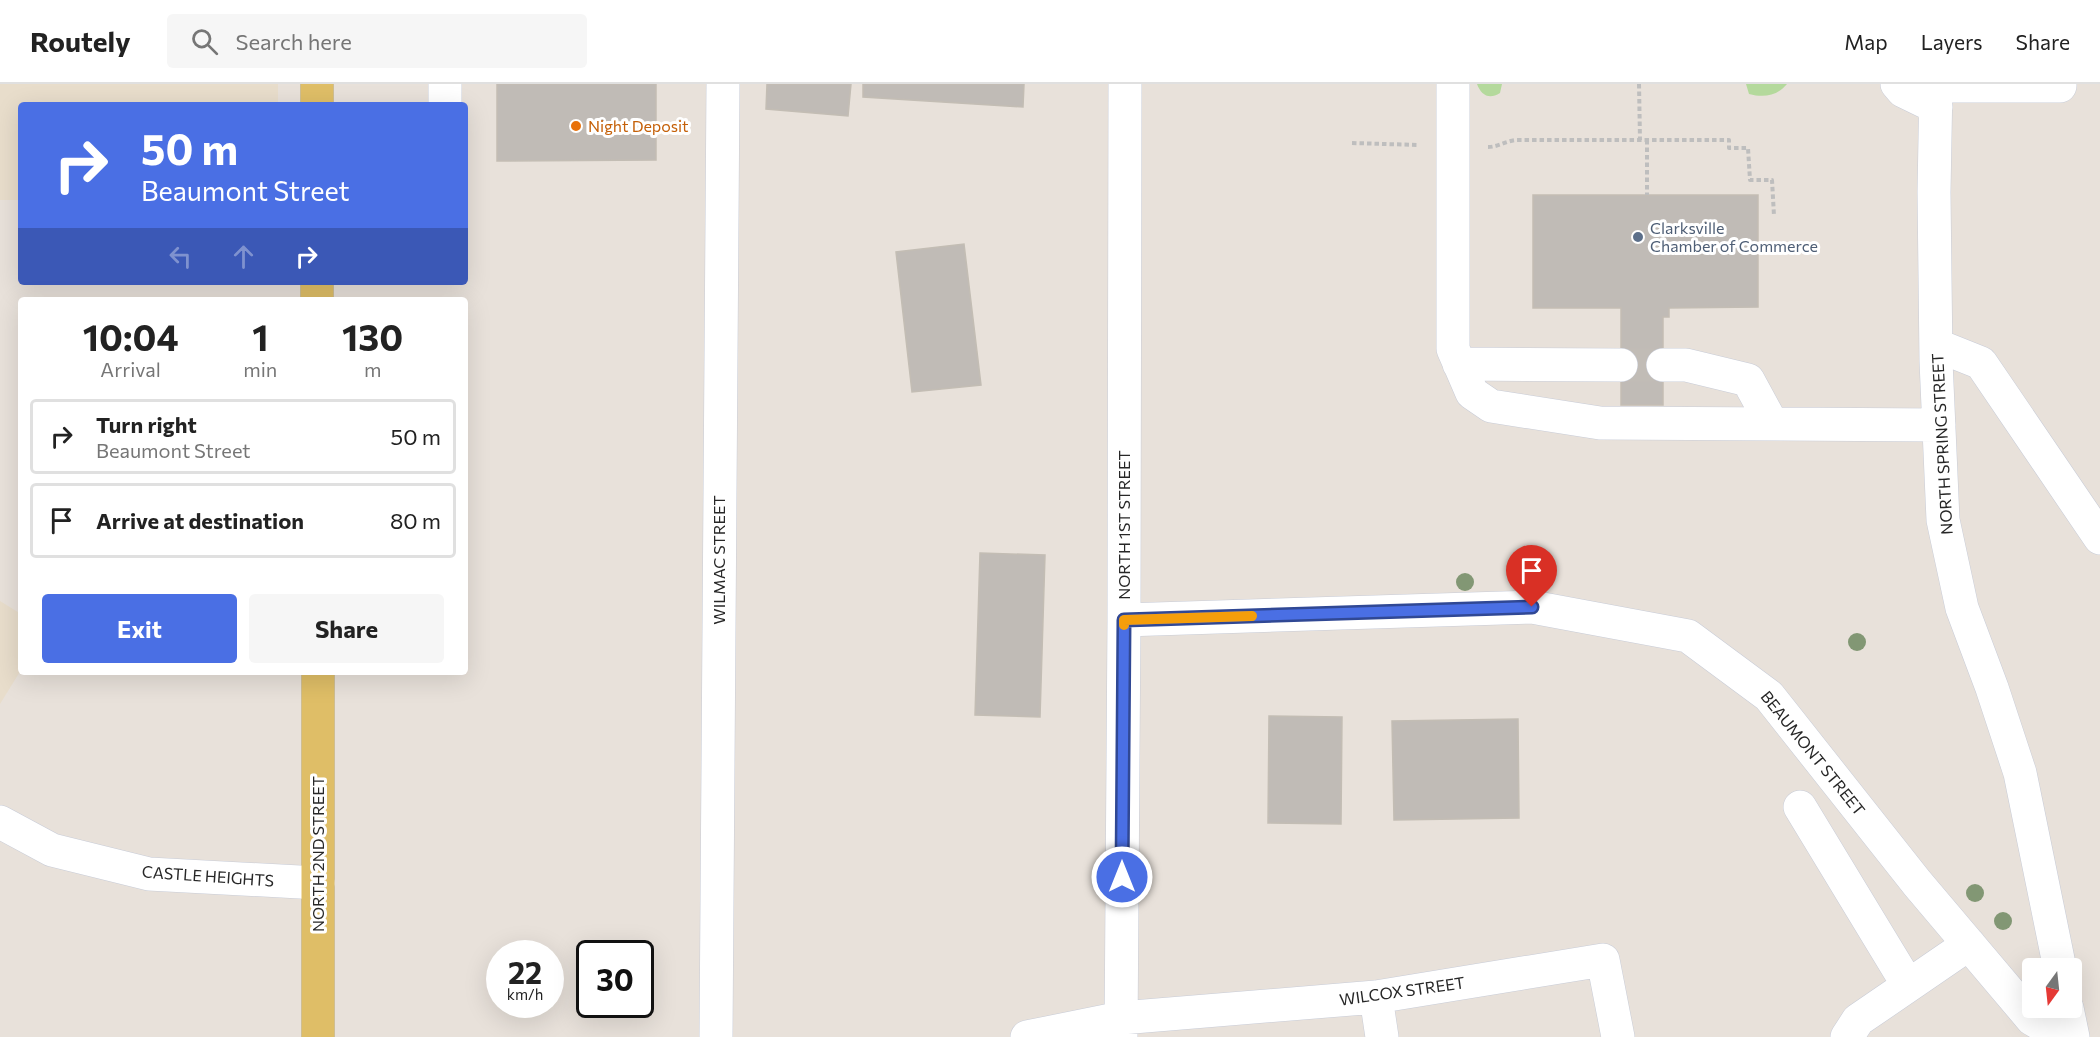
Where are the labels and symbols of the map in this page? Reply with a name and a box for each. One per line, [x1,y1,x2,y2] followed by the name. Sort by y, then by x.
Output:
[588,116,689,135] place label: Night Deposit
[569,119,583,133] marker: Night Deposit
[1650,218,1818,255] place label: Clarksville Chamber of Commerce
[1631,230,1645,244] marker: Clarksville Chamber of Commerce
[1927,353,1956,535] street label: NORTH SPRING STREET
[1114,450,1133,600] street label: NORTH 1ST STREET
[709,495,728,625] street label: WILMAC STREET
[1506,545,1557,607] pin
[1757,687,1869,819] street label: BEAUMONT STREET
[308,776,327,932] street label: NORTH 2ND STREET
[1090,845,1154,909] position arrow
[141,861,275,890] street label: CASTLE HEIGHTS
[576,940,654,1018] speed limit sign: 30
[2022,958,2082,1018] north arrow
[1338,972,1466,1009] street label: WILCOX STREET

